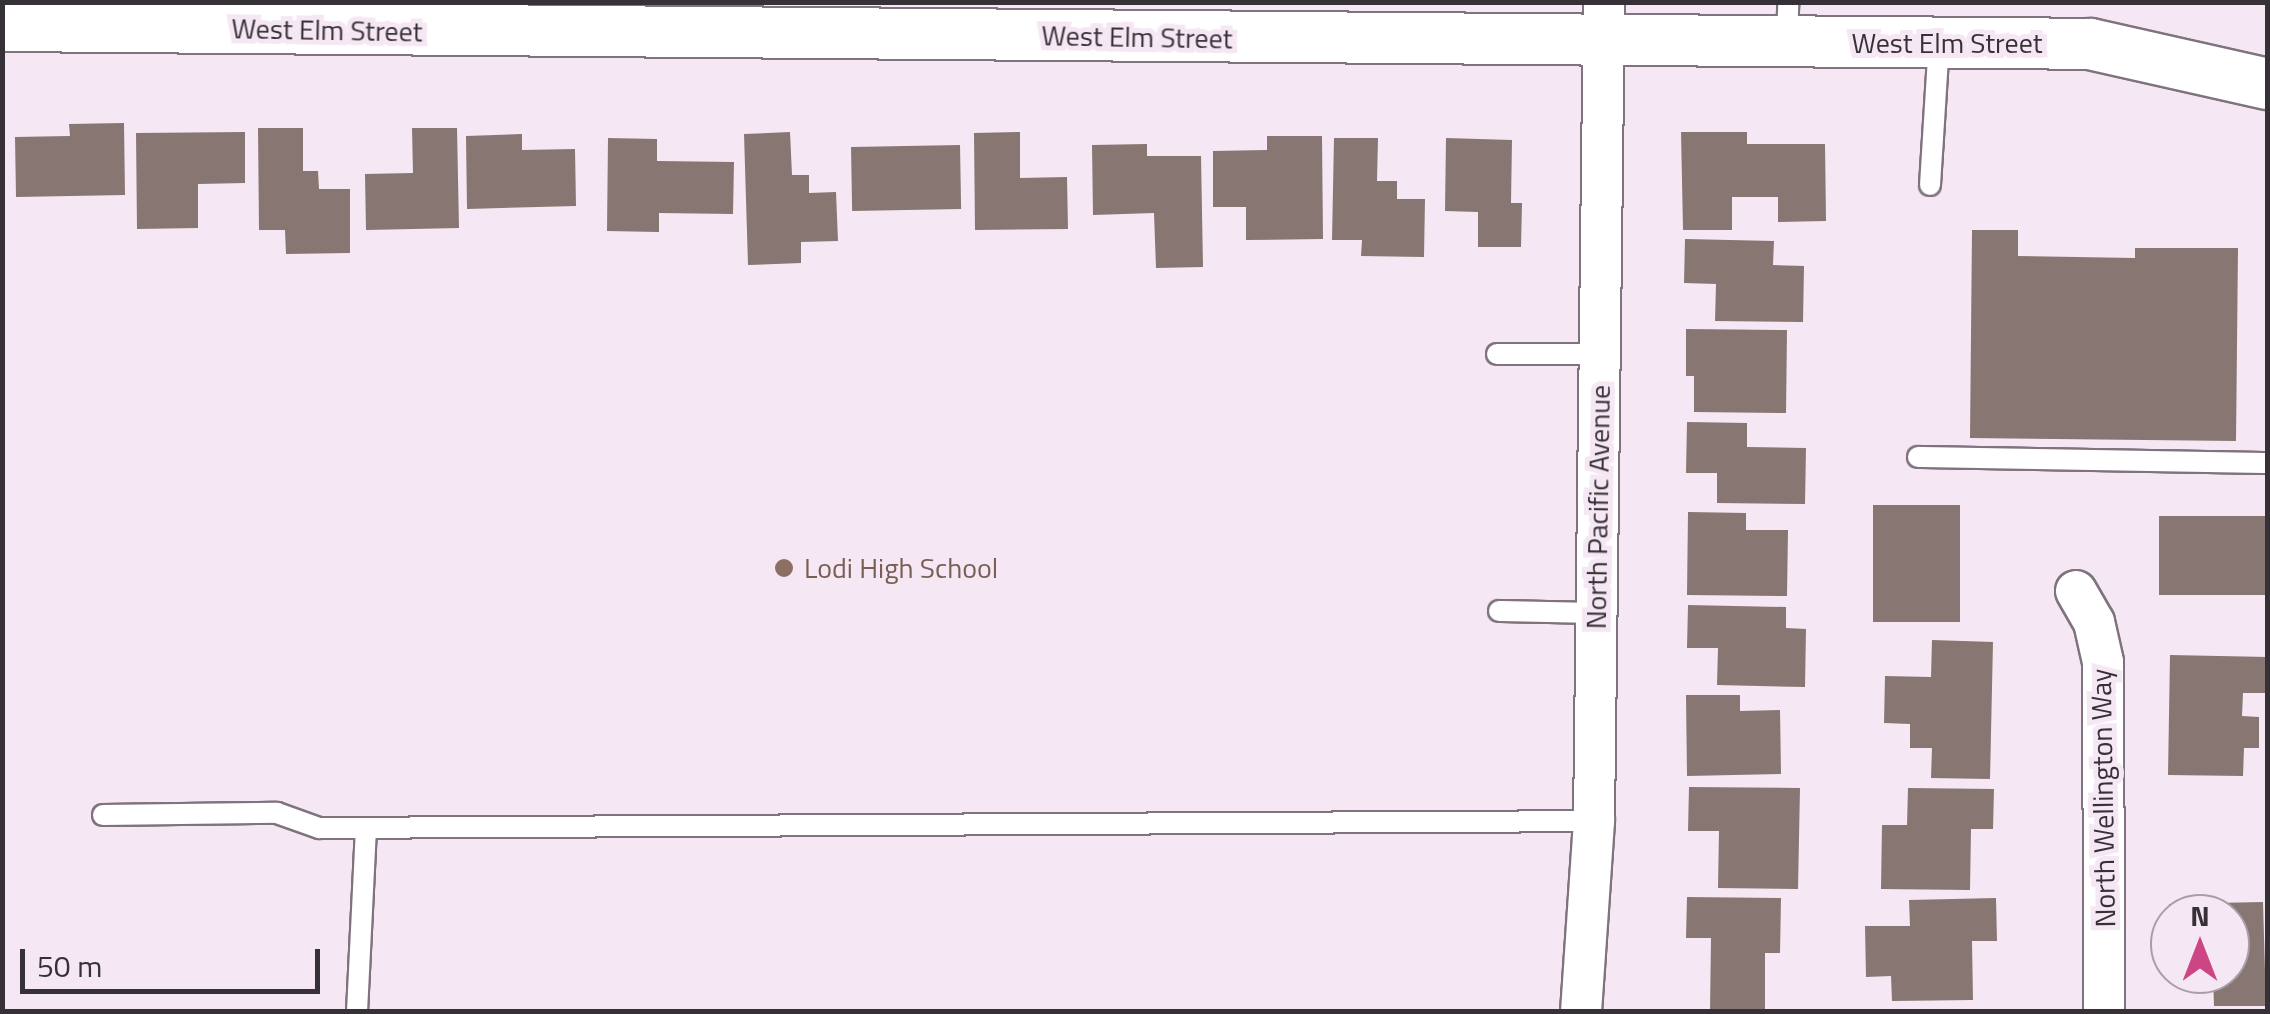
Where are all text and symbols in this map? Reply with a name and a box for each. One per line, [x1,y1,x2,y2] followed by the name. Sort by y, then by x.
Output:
[231,12,423,48] street label: West Elm Street
[1041,19,1233,55] street label: West Elm Street
[1851,26,2043,60] street label: West Elm Street
[1579,384,1617,630] street label: North Pacific Avenue
[804,551,998,585] place label: Lodi High School
[773,557,795,579] marker: Lodi High School
[2084,668,2122,928] street label: North Wellington Way
[2150,894,2250,994] north arrow
[2190,894,2210,937] text: N
[25,929,325,991] scale bar
[37,943,102,989] text: 50 m

